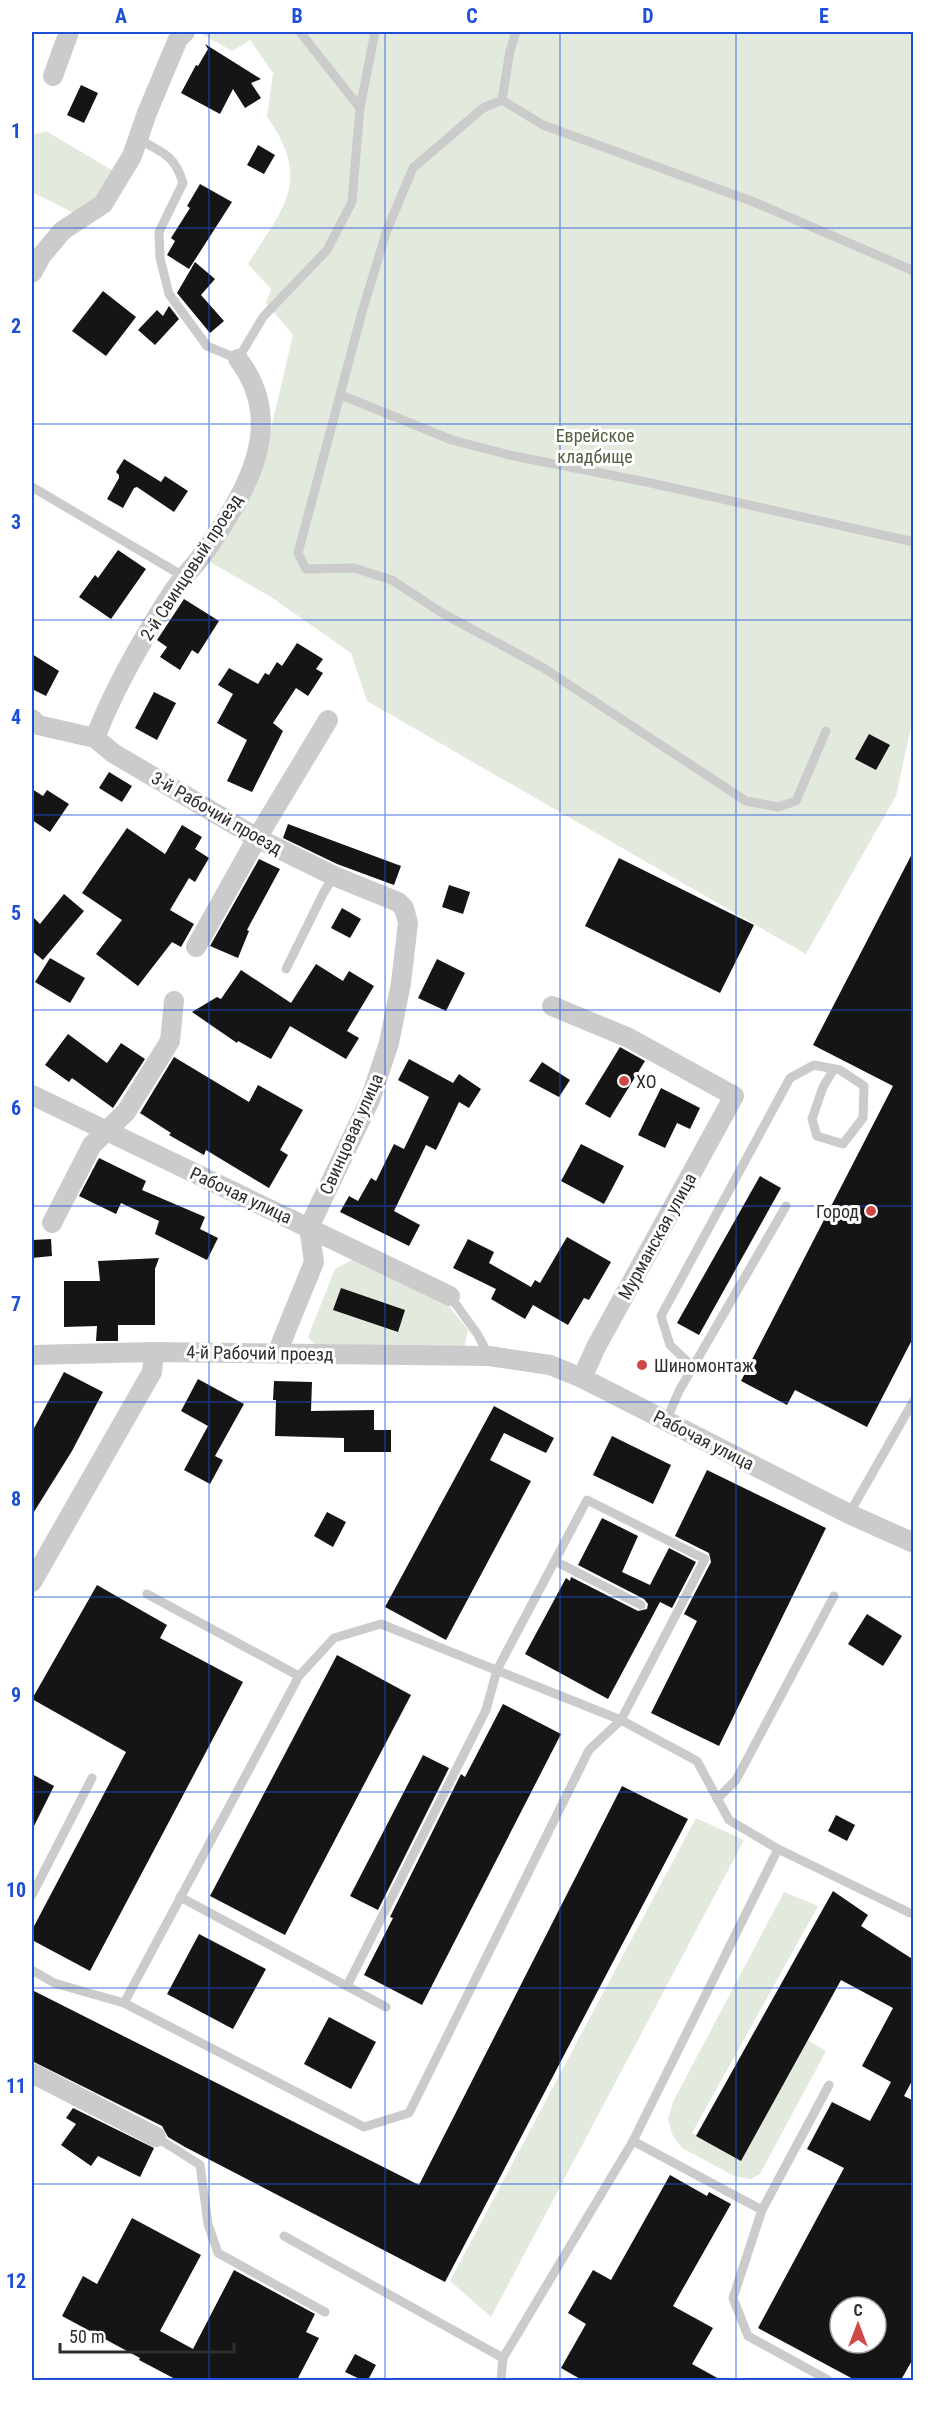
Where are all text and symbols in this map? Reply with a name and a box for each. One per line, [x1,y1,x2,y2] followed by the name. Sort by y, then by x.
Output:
[115,4,127,28] text: A
[291,4,303,28] text: B
[466,4,478,28] text: C
[642,4,654,28] text: D
[819,4,829,28] text: E
[11,119,21,143] text: 1
[11,314,21,338] text: 2
[556,425,634,467] park label: Еврейское кладбище
[136,489,246,644] street label: 2-й Свинцовый проезд
[11,510,21,534] text: 3
[11,705,21,729] text: 4
[148,767,286,859] street label: 3-й Рабочий проезд
[11,901,21,925] text: 5
[315,1070,387,1198] street label: Свинцовая улица
[636,1071,657,1092] place label: ХО
[617,1074,631,1088] marker: ХО
[11,1096,21,1120] text: 6
[187,1162,295,1228] street label: Рабочая улица
[614,1169,700,1303] street label: Мурманская улица
[816,1201,859,1222] place label: Город
[864,1204,878,1218] marker: Город
[11,1292,21,1316] text: 7
[186,1341,334,1365] street label: 4-й Рабочий проезд
[654,1355,754,1376] place label: Шиномонтаж
[635,1358,649,1372] marker: Шиномонтаж
[650,1406,758,1474] street label: Рабочая улица
[11,1487,21,1511] text: 8
[11,1683,21,1707] text: 9
[6,1878,26,1902] text: 10
[6,2074,26,2098] text: 11
[6,2269,26,2293] text: 12
[828,2295,888,2355] north arrow
[853,2301,863,2320] text: С
[60,2316,234,2354] scale bar
[69,2326,104,2347] text: 50 m

